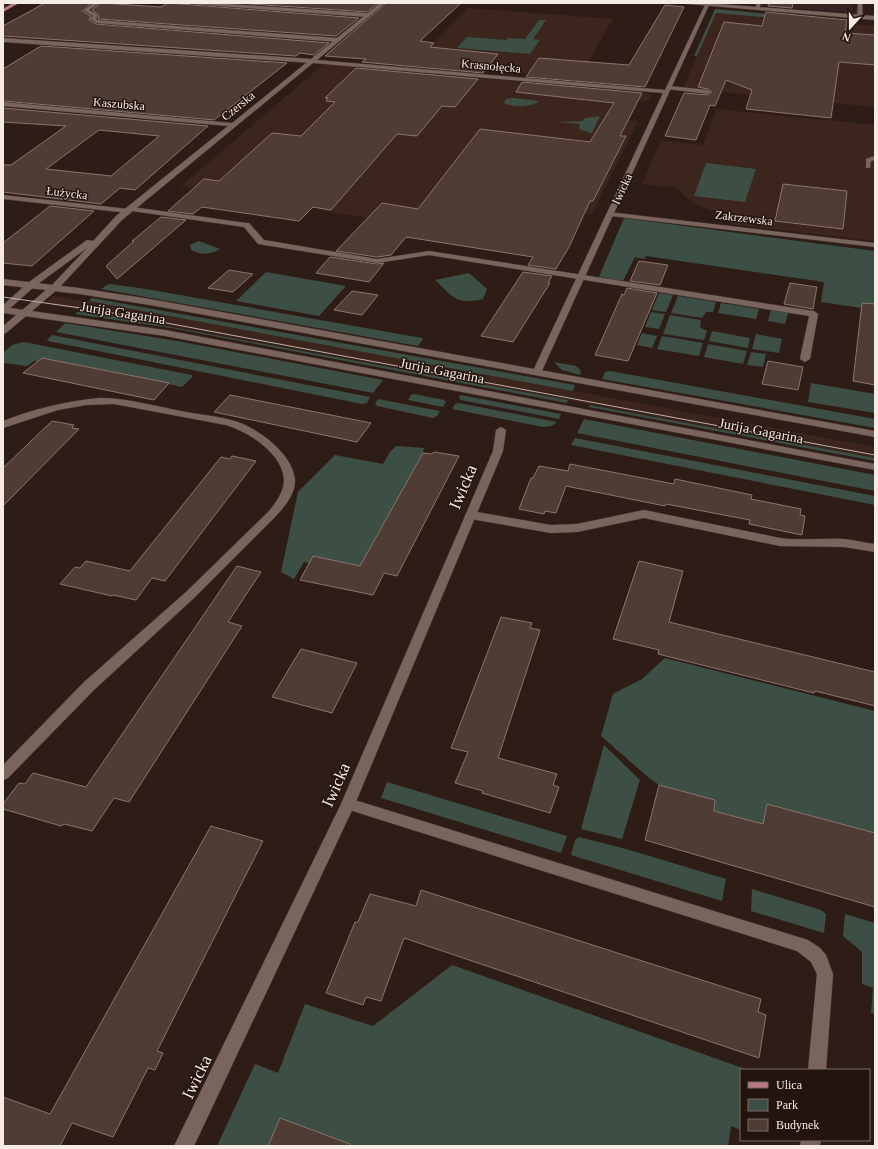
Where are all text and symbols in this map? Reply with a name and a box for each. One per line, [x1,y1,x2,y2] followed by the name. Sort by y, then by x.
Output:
[830,8,870,48] north arrow
[841,30,852,44] text: N
[461,56,522,76] street label: Krasnołęcka
[219,88,258,124] street label: Czerska
[92,95,146,113] street label: Kaszubska
[609,171,636,207] street label: Iwicka
[46,184,89,203] street label: Łużycka
[714,208,774,229] street label: Zakrzewska
[79,299,167,327] street label: Jurija Gagarina
[398,355,486,387] street label: Jurija Gagarina
[717,415,805,447] street label: Jurija Gagarina
[445,462,481,512] street label: Iwicka
[318,760,354,810] street label: Iwicka
[178,1052,216,1102] street label: Iwicka
[740,1069,870,1141] legend
[776,1078,803,1092] text: Ulica
[776,1098,798,1112] text: Park
[776,1118,819,1132] text: Budynek

